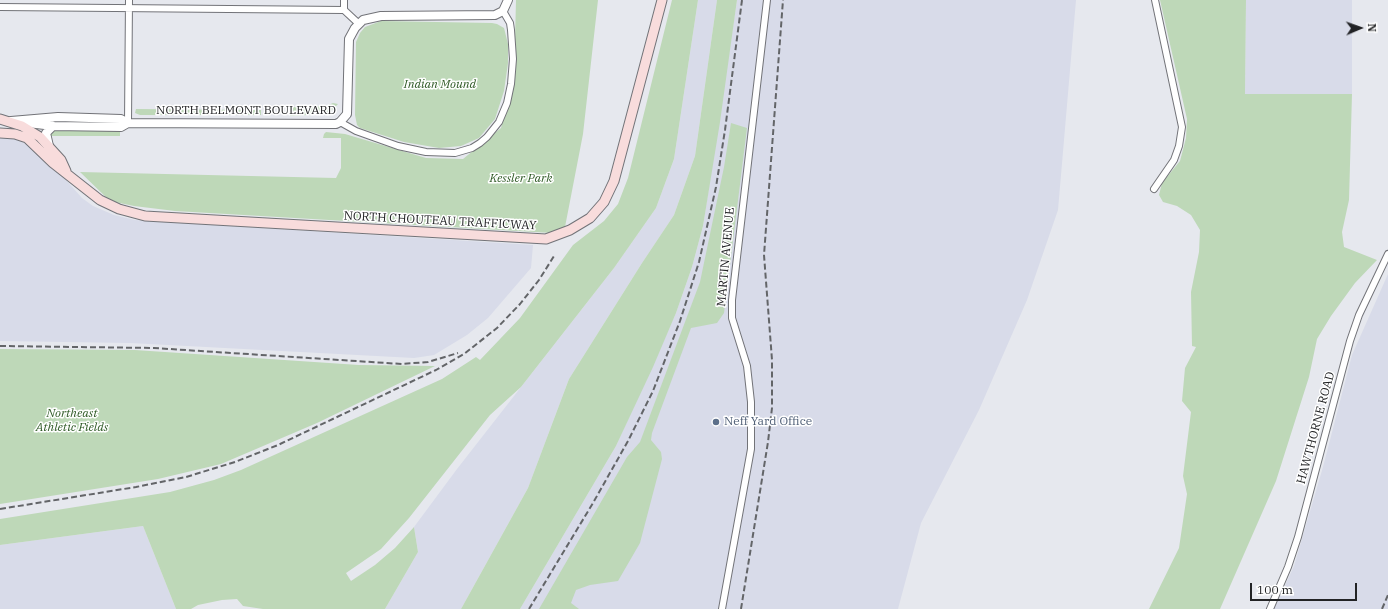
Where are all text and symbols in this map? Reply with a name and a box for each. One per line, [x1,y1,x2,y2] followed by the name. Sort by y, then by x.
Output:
[1340,8,1380,48] north arrow
[1365,23,1379,32] text: N
[404,78,476,92] park label: Indian Mound
[156,104,336,118] street label: NORTH BELMONT BOULEVARD
[489,172,553,186] park label: Kessler Park
[714,207,738,307] street label: MARTIN AVENUE
[343,209,537,233] street label: NORTH CHOUTEAU TRAFFICWAY
[1294,370,1338,486] street label: HAWTHORNE ROAD
[36,407,108,435] park label: Northeast Athletic Fields
[724,415,812,429] place label: Neff Yard Office
[711,417,721,427] marker: Neff Yard Office
[1252,575,1359,601] scale bar
[1257,582,1293,597] text: 100 m

